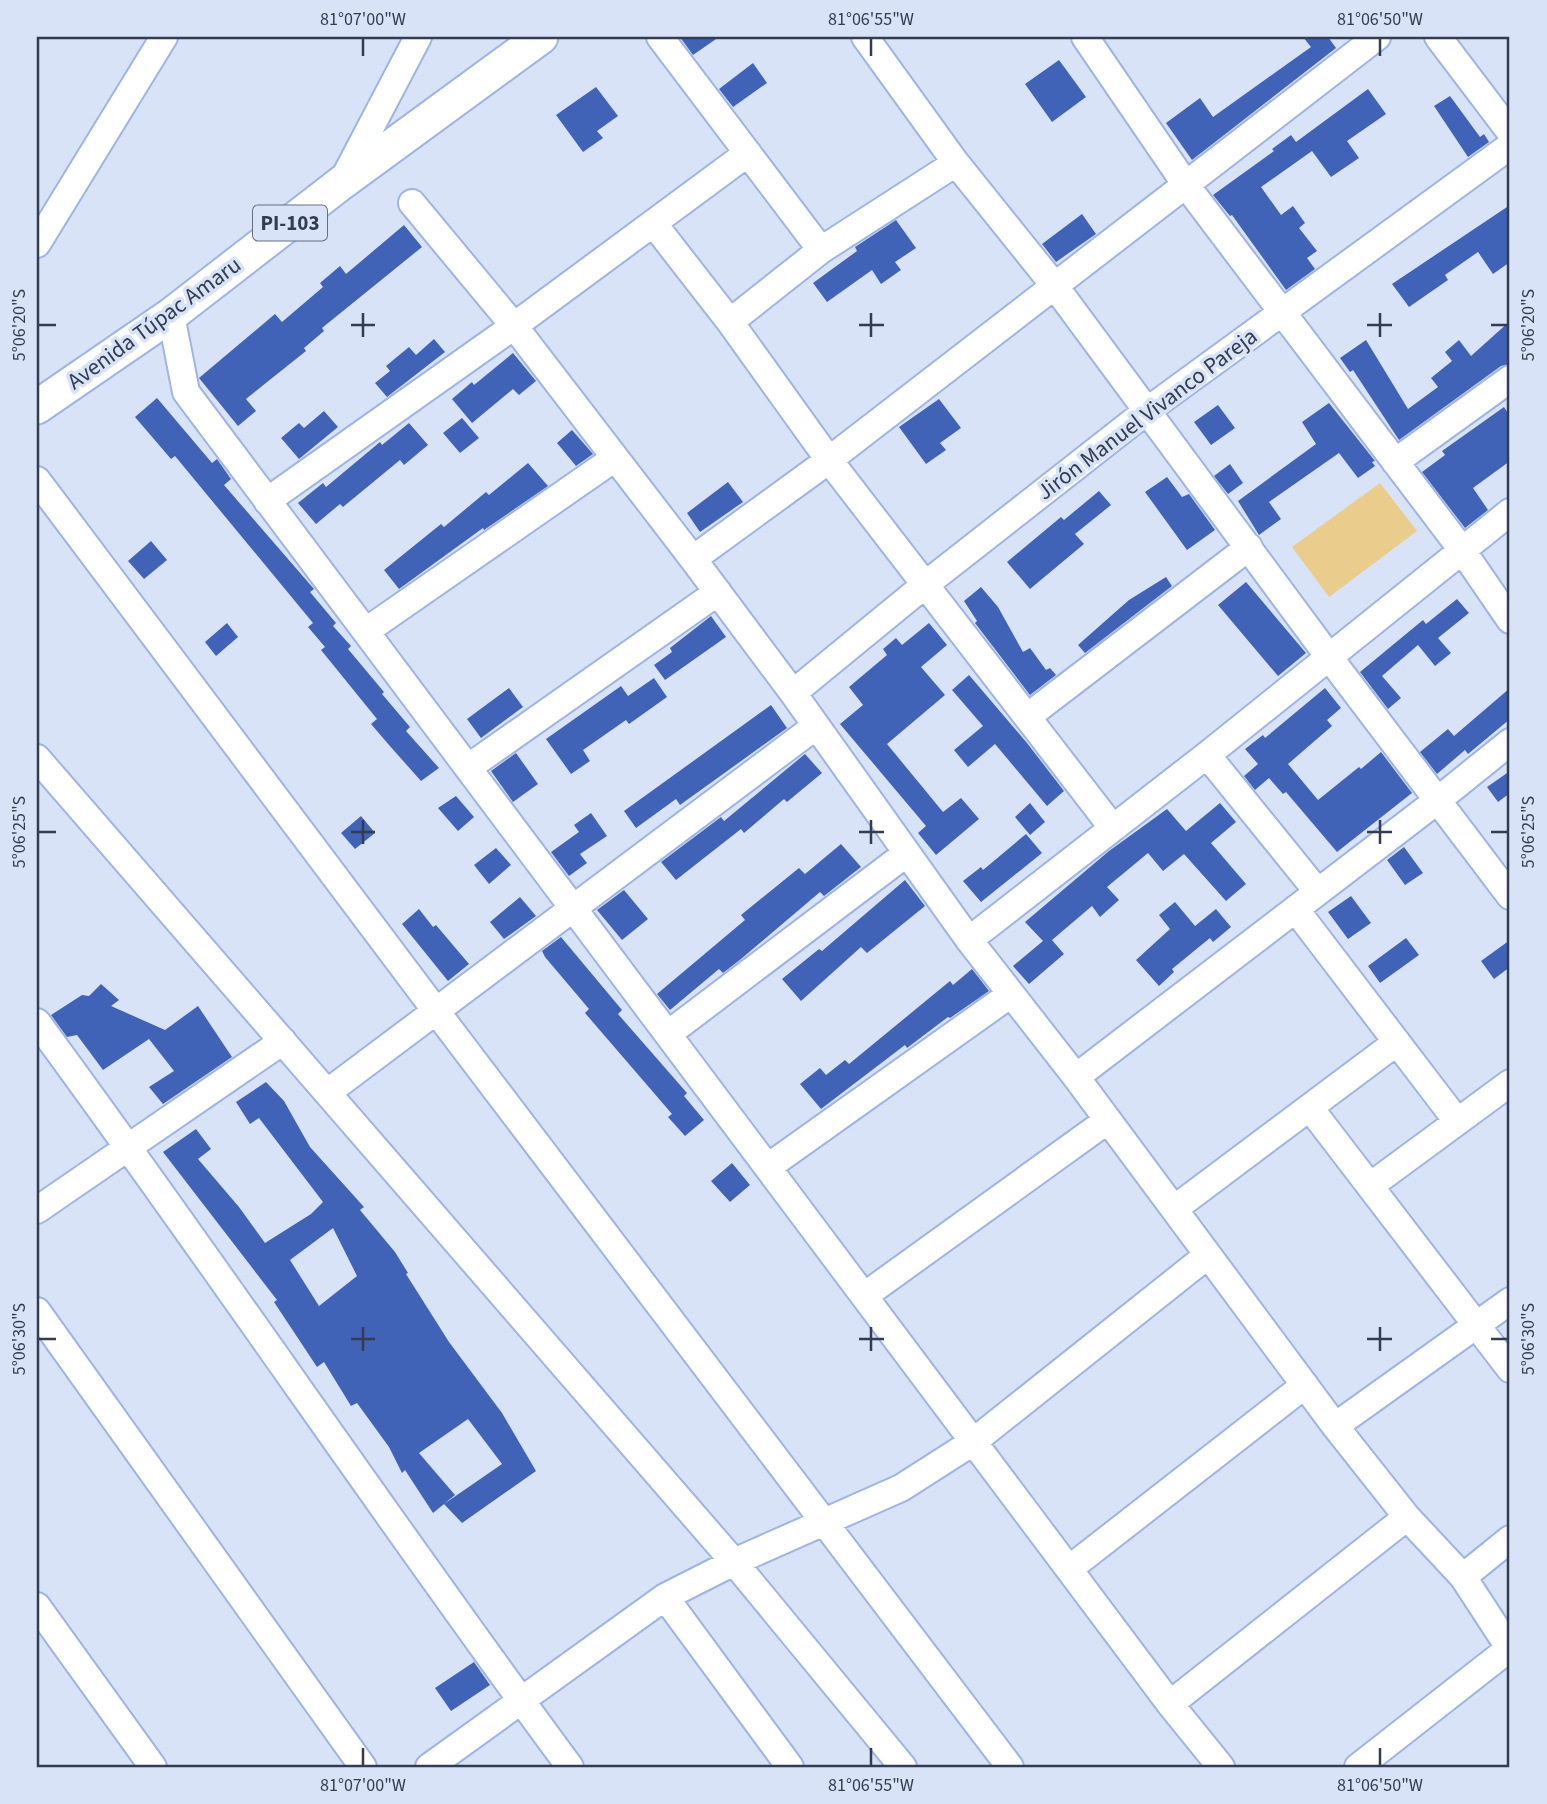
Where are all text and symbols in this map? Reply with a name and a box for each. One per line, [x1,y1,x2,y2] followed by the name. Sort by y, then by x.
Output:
[320,7,406,32] text: 81°07'00"W
[828,7,914,32] text: 81°06'55"W
[1337,7,1423,32] text: 81°06'50"W
[253,206,327,241] road number: PI-103
[60,248,248,398] street label: Avenida Túpac Amaru
[7,289,32,361] text: 5°06'20"S
[1516,289,1541,361] text: 5°06'20"S
[1030,320,1264,508] street label: Jirón Manuel Vivanco Pareja
[7,796,32,868] text: 5°06'25"S
[1516,796,1541,868] text: 5°06'25"S
[7,1303,32,1375] text: 5°06'30"S
[1516,1303,1541,1375] text: 5°06'30"S
[320,1773,406,1798] text: 81°07'00"W
[828,1773,914,1798] text: 81°06'55"W
[1337,1773,1423,1798] text: 81°06'50"W

